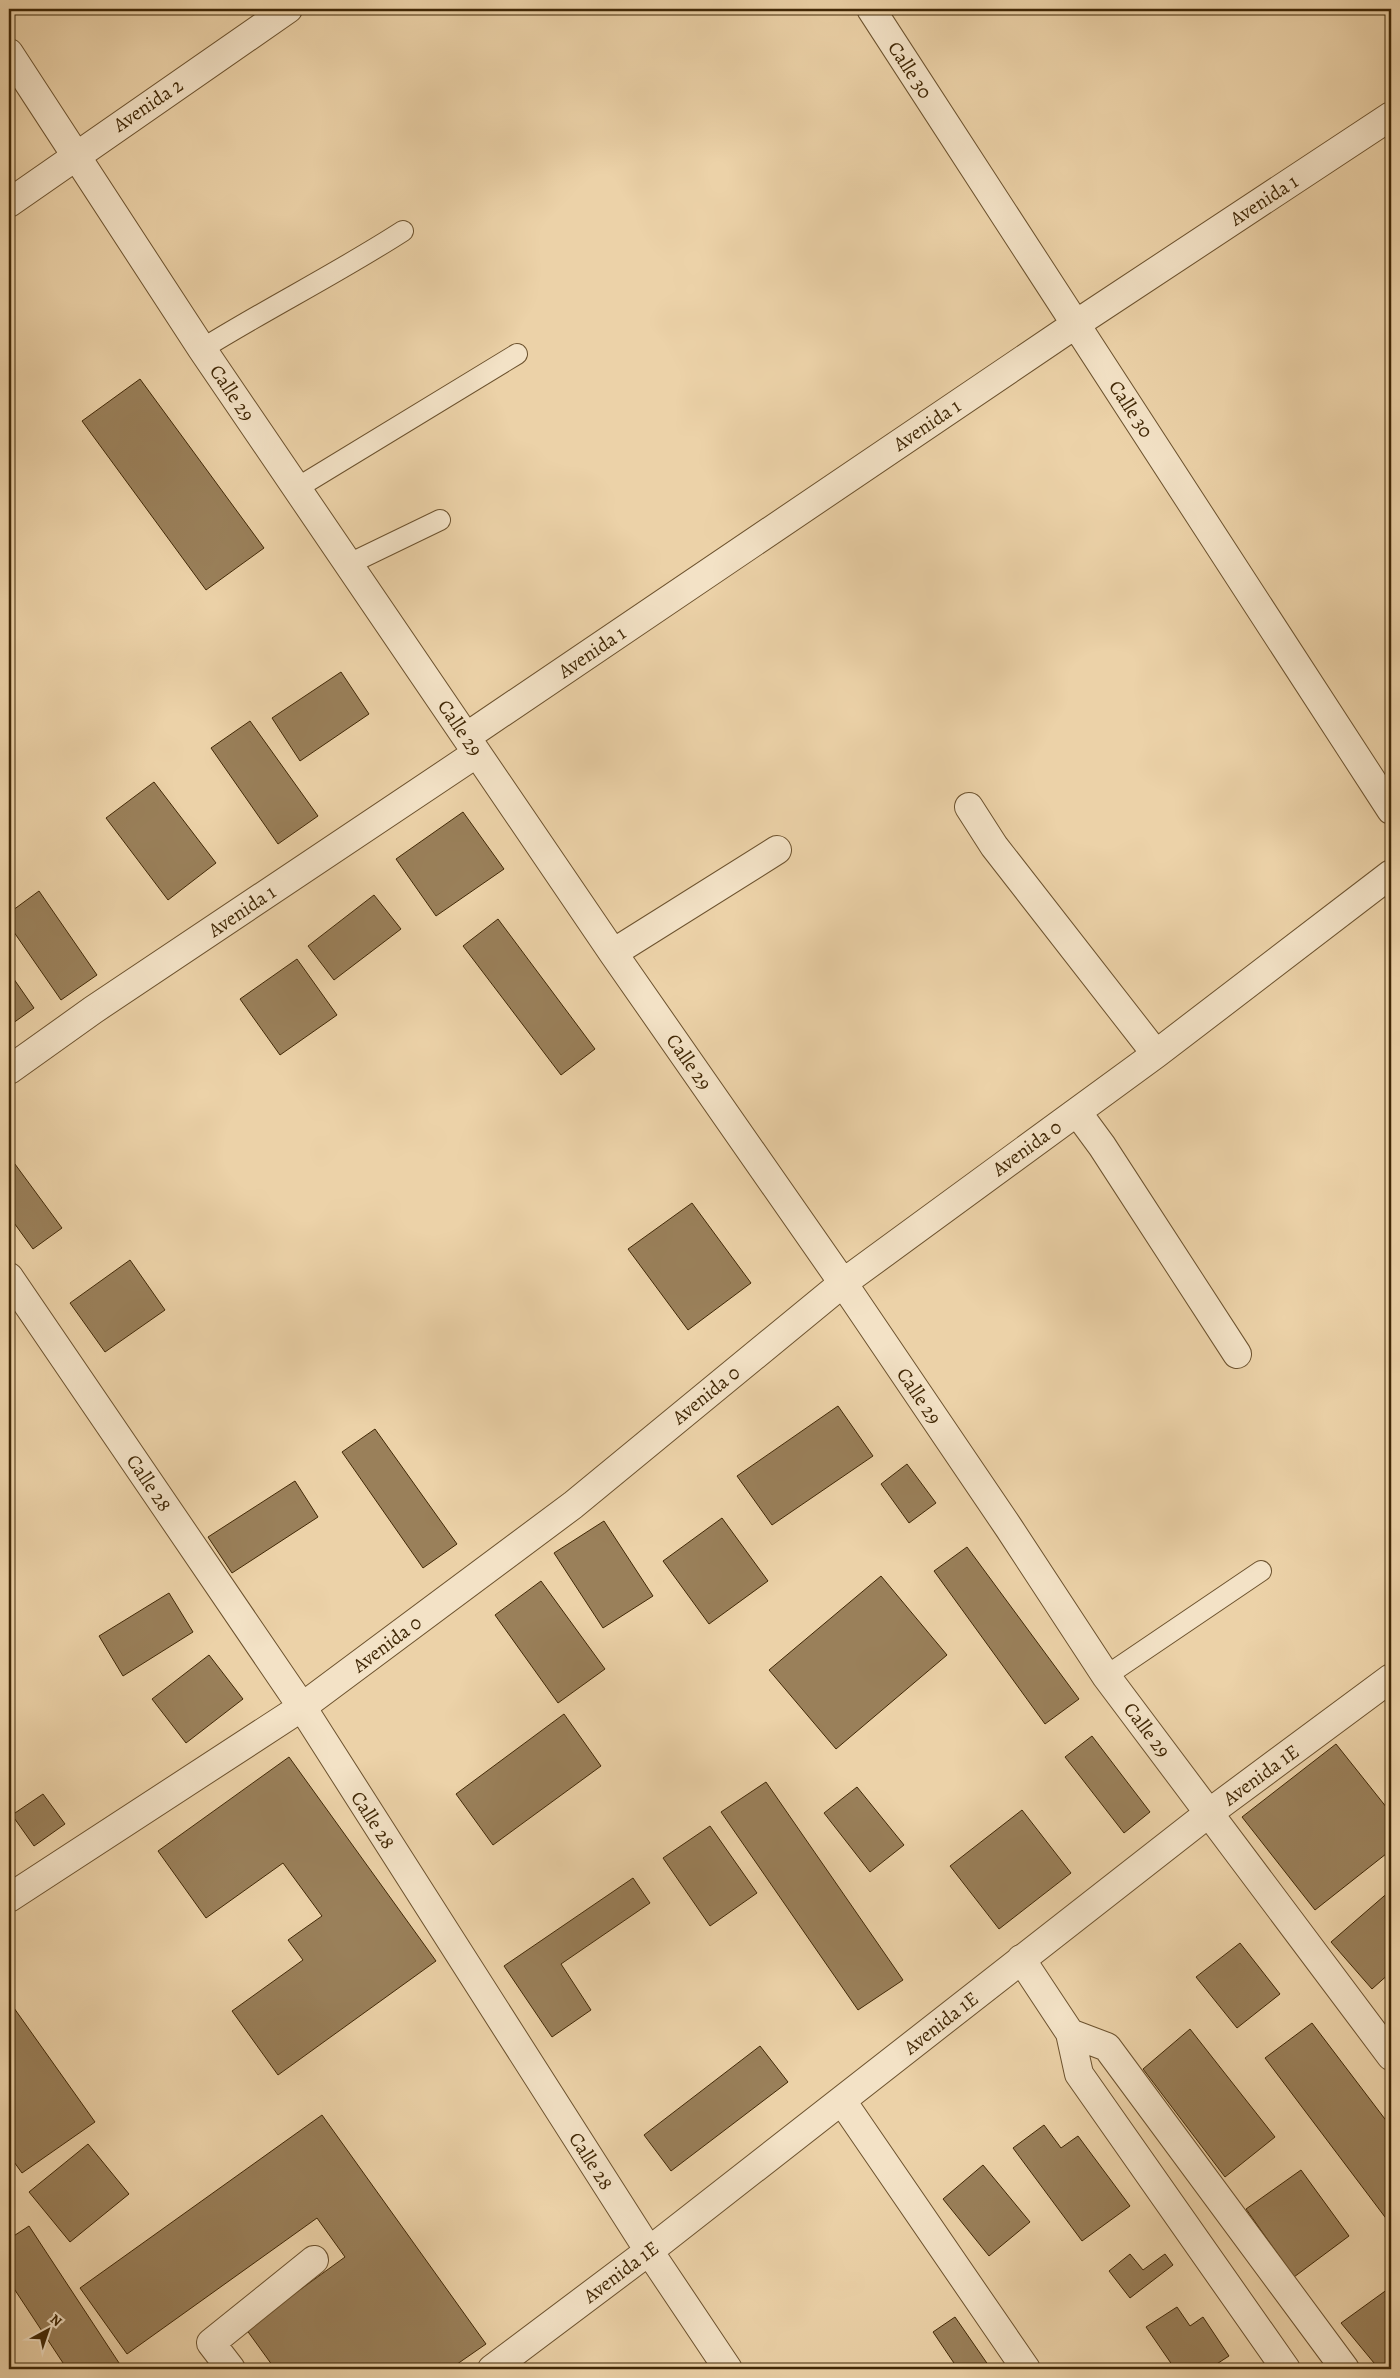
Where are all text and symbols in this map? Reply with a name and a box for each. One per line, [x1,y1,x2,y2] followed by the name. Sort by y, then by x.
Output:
[881,36,939,104] street label: Calle 30
[107,71,189,139] street label: Avenida 2
[1224,168,1303,233] street label: Avenida 1
[203,359,261,427] street label: Calle 29
[1102,375,1160,443] street label: Calle 30
[887,392,966,458] street label: Avenida 1
[552,619,631,685] street label: Avenida 1
[431,694,489,762] street label: Calle 29
[202,878,281,944] street label: Avenida 1
[660,1028,718,1096] street label: Calle 29
[986,1114,1067,1183] street label: Avenida 0
[666,1359,746,1431] street label: Avenida 0
[890,1362,948,1430] street label: Calle 29
[120,1449,178,1517] street label: Calle 28
[346,1609,427,1679] street label: Avenida 0
[1117,1697,1177,1763] street label: Calle 29
[1217,1738,1305,1812] street label: Avenida 1E
[344,1786,402,1854] street label: Calle 28
[897,1985,984,2061] street label: Avenida 1E
[562,2127,620,2195] street label: Calle 28
[577,2235,664,2310] street label: Avenida 1E
[22,2306,72,2356] north arrow
[46,2310,66,2331] text: N

